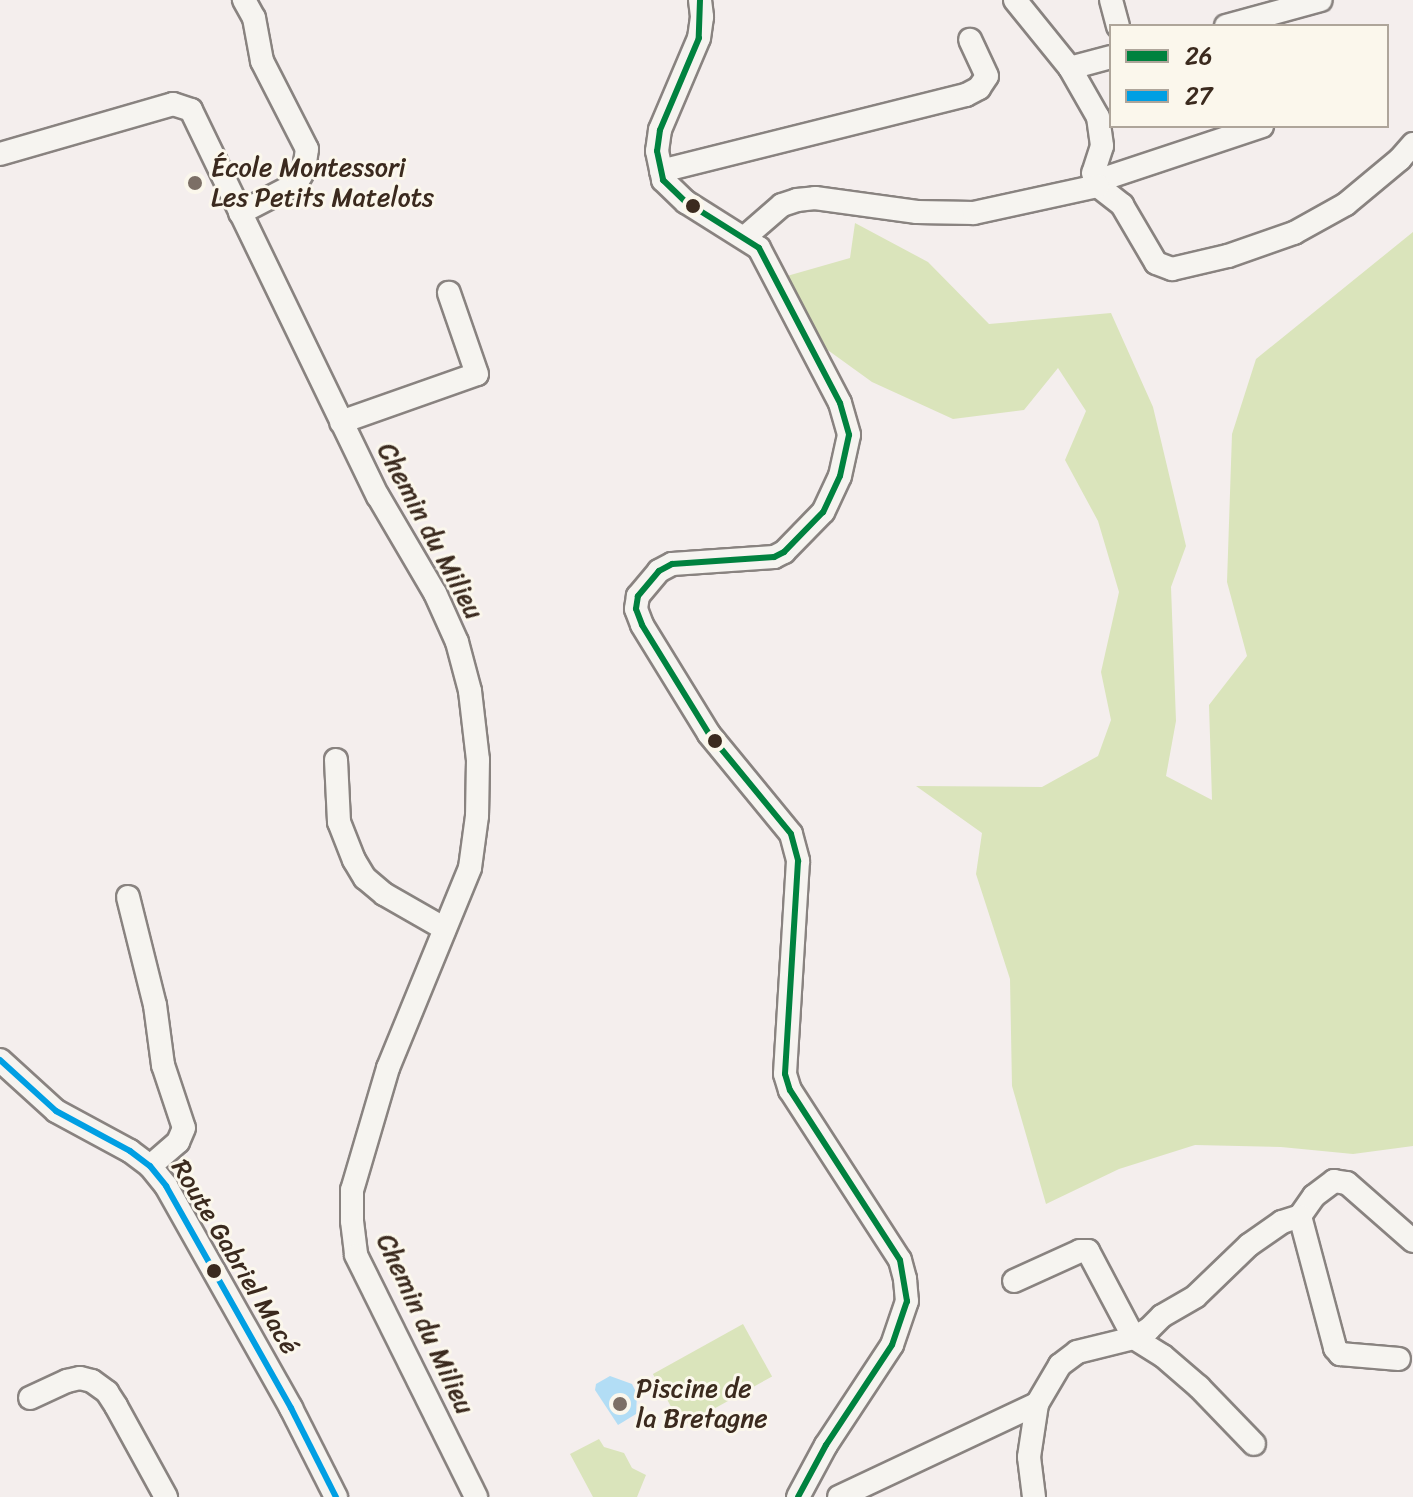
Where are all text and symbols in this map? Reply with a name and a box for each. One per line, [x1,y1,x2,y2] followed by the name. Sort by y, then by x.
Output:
[1109,24,1389,128] legend
[1185,35,1212,77] text: 26
[1185,75,1213,117] text: 27
[211,152,433,214] place label: École Montessori Les Petits Matelots
[186,174,204,192] marker: École Montessori Les Petits Matelots
[685,198,701,214] unlabelled marker
[370,438,490,624] street label: Chemin du Milieu
[707,733,723,749] unlabelled marker
[164,1154,306,1360] street label: Route Gabriel Macé
[370,1229,480,1419] street label: Chemin du Milieu
[206,1263,222,1279] unlabelled marker
[636,1373,768,1434] place label: Piscine de la Bretagne
[611,1395,629,1413] marker: Piscine de la Bretagne

